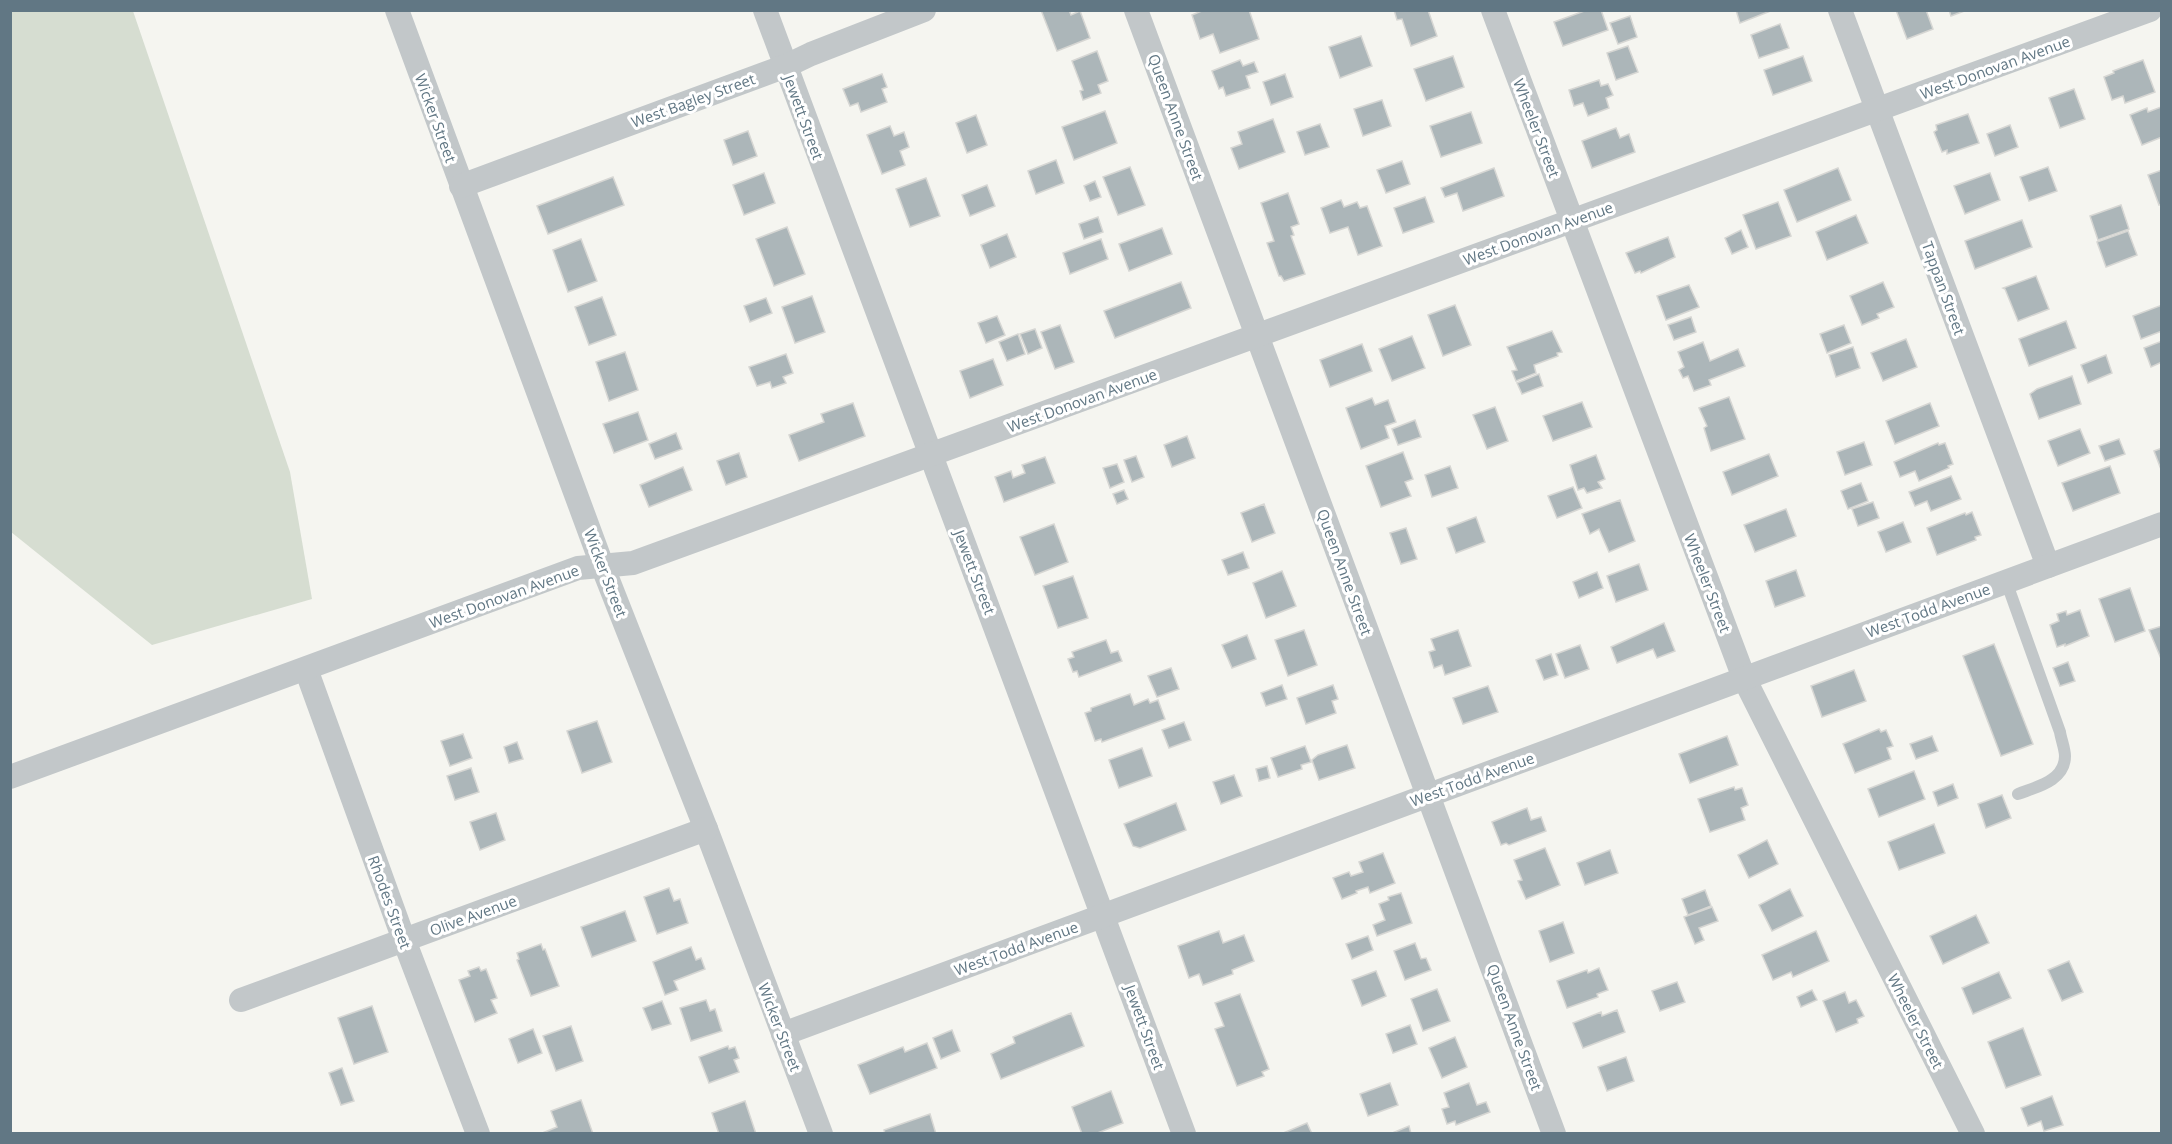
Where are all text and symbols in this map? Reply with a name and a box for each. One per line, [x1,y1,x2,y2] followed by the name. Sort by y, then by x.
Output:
[1917,31,2073,103] street label: West Donovan Avenue
[1144,51,1208,183] street label: Queen Anne Street
[628,68,758,132] street label: West Bagley Street
[779,70,829,162] street label: Jewett Street
[411,71,461,165] street label: Wicker Street
[1509,76,1565,180] street label: Wheeler Street
[1460,197,1616,269] street label: West Donovan Avenue
[1918,238,1970,338] street label: Tappan Street
[1004,364,1160,436] street label: West Donovan Avenue
[1313,506,1377,638] street label: Queen Anne Street
[949,525,1000,617] street label: Jewett Street
[580,526,632,620] street label: Wicker Street
[1680,531,1736,635] street label: Wheeler Street
[426,560,582,632] street label: West Donovan Avenue
[1863,578,1993,642] street label: West Todd Avenue
[1407,747,1537,811] street label: West Todd Avenue
[364,853,416,951] street label: Rhodes Street
[427,890,519,940] street label: Olive Avenue
[951,916,1081,980] street label: West Todd Avenue
[1483,961,1547,1093] street label: Queen Anne Street
[1883,970,1949,1072] street label: Wheeler Street
[754,980,806,1074] street label: Wicker Street
[1120,980,1170,1072] street label: Jewett Street

